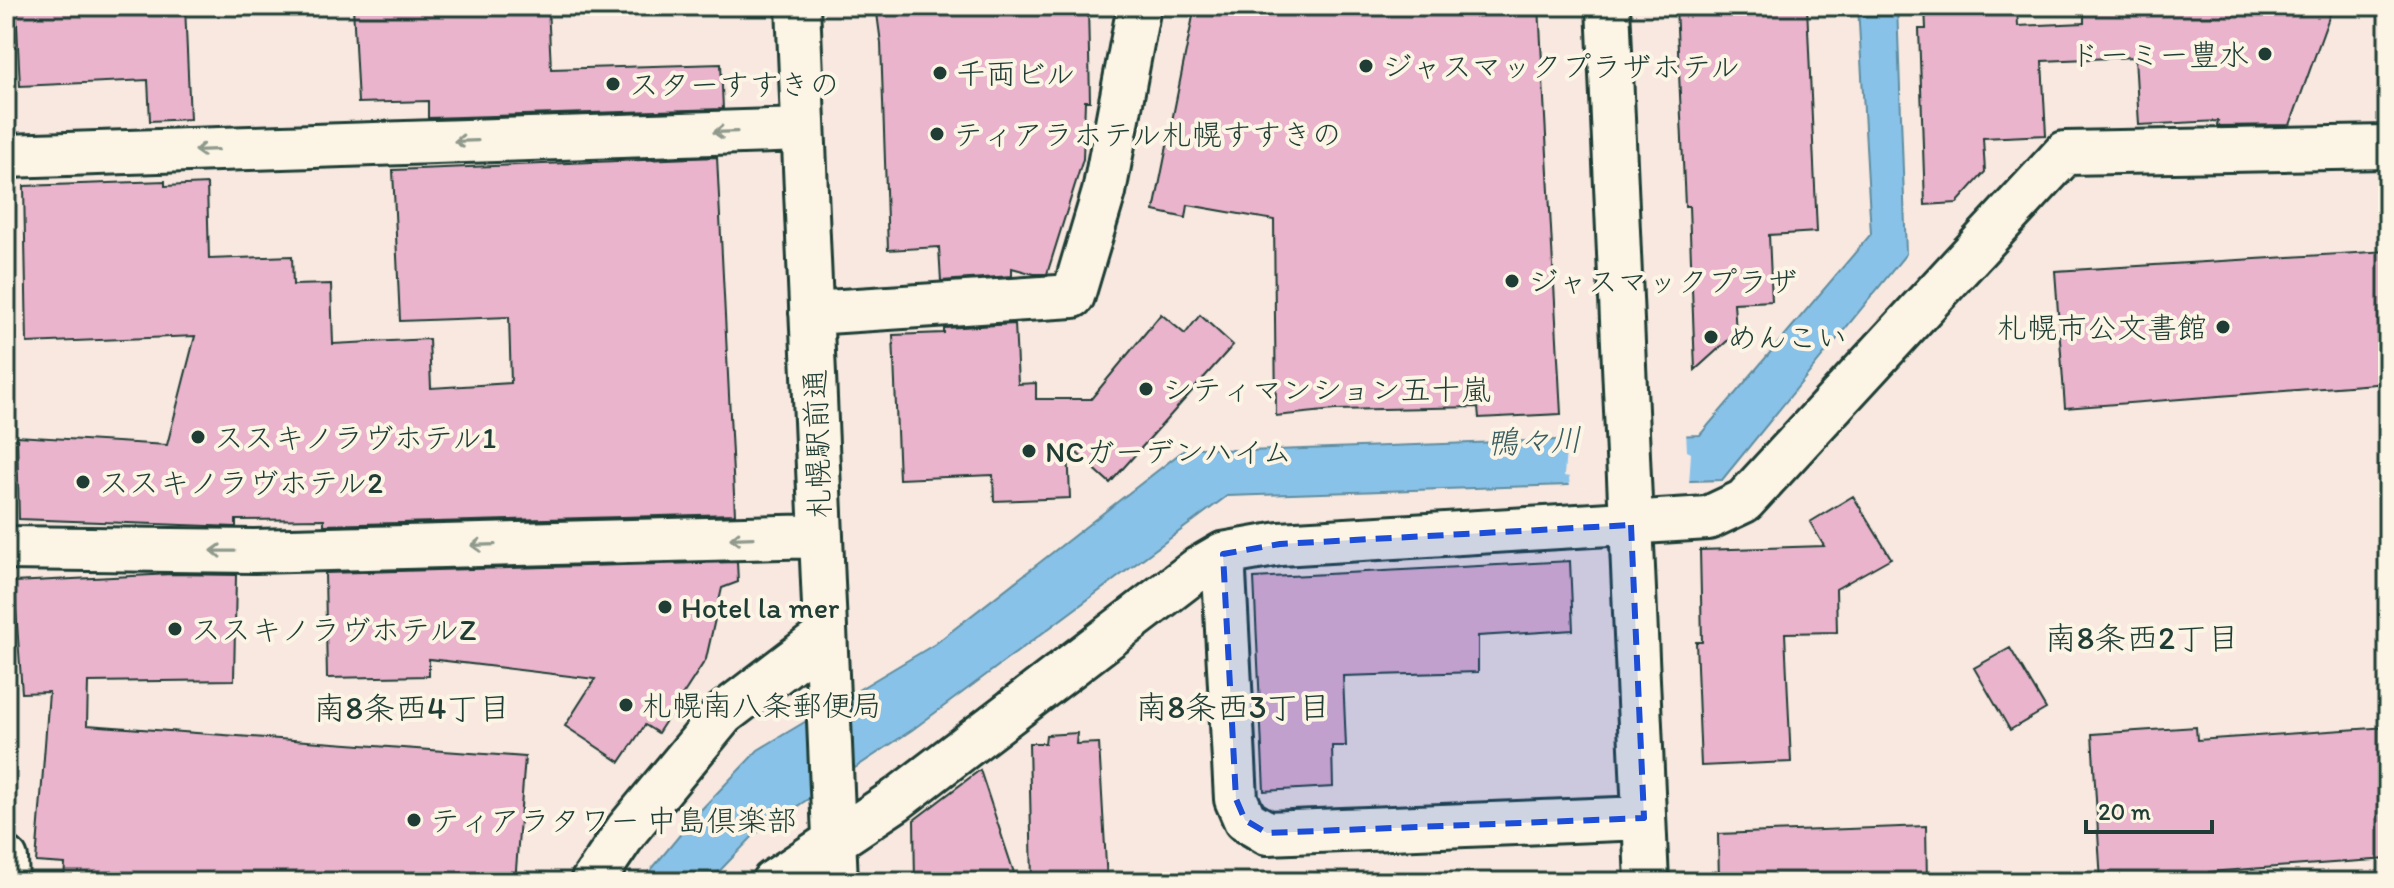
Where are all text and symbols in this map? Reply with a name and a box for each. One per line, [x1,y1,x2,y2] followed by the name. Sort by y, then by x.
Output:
[2070,36,2249,73] place label: ドーミー豊水
[2256,45,2274,63] marker: ドーミー豊水
[1382,48,1740,85] place label: ジャスマックプラザホテル
[956,55,1075,92] place label: 千両ビル
[1357,57,1375,75] marker: ジャスマックプラザホテル
[931,64,949,82] marker: 千両ビル
[629,66,840,103] place label: スターすすきの
[604,75,622,93] marker: スターすすきの
[953,116,1342,153] place label: ティアラホテル札幌すすきの
[712,125,739,140] one-way arrow
[928,125,946,143] marker: ティアラホテル札幌すすきの
[453,133,480,148] one-way arrow
[193,142,220,157] one-way arrow
[1528,263,1797,300] place label: ジャスマックプラザ
[1503,272,1521,290] marker: ジャスマックプラザ
[1997,309,2207,346] place label: 札幌市公文書館
[2214,318,2232,336] marker: 札幌市公文書館
[1727,319,1847,356] place label: めんこい
[1702,328,1720,346] marker: めんこい
[796,368,838,520] street label: 札幌駅前通
[1162,371,1491,408] place label: シティマンション五十嵐
[1137,380,1155,398] marker: シティマンション五十嵐
[214,419,496,456] place label: ススキノラヴホテル1
[1485,420,1583,462] water label: 鴨々川
[189,428,207,446] marker: ススキノラヴホテル1
[1045,433,1292,470] place label: NCガーデンハイム
[1020,442,1038,460] marker: NCガーデンハイム
[99,464,383,501] place label: ススキノラヴホテル2
[74,473,92,491] marker: ススキノラヴホテル2
[729,530,756,545] one-way arrow
[470,537,497,552] one-way arrow
[210,543,237,558] one-way arrow
[681,589,840,626] place label: Hotel la mer
[656,598,674,616] marker: Hotel la mer
[191,611,476,648] place label: ススキノラヴホテルZ
[2045,619,2239,657] district label: 南8条西2丁目
[166,620,184,638] marker: ススキノラヴホテルZ
[642,687,882,724] place label: 札幌南八条郵便局
[1136,688,1330,726] district label: 南8条西3丁目
[314,689,510,727] district label: 南8条西4丁目
[617,696,635,714] marker: 札幌南八条郵便局
[2086,784,2212,834] scale bar
[2098,797,2151,826] text: 20 m
[430,802,797,839] place label: ティアラタワー 中島倶楽部
[405,811,423,829] marker: ティアラタワー 中島倶楽部

